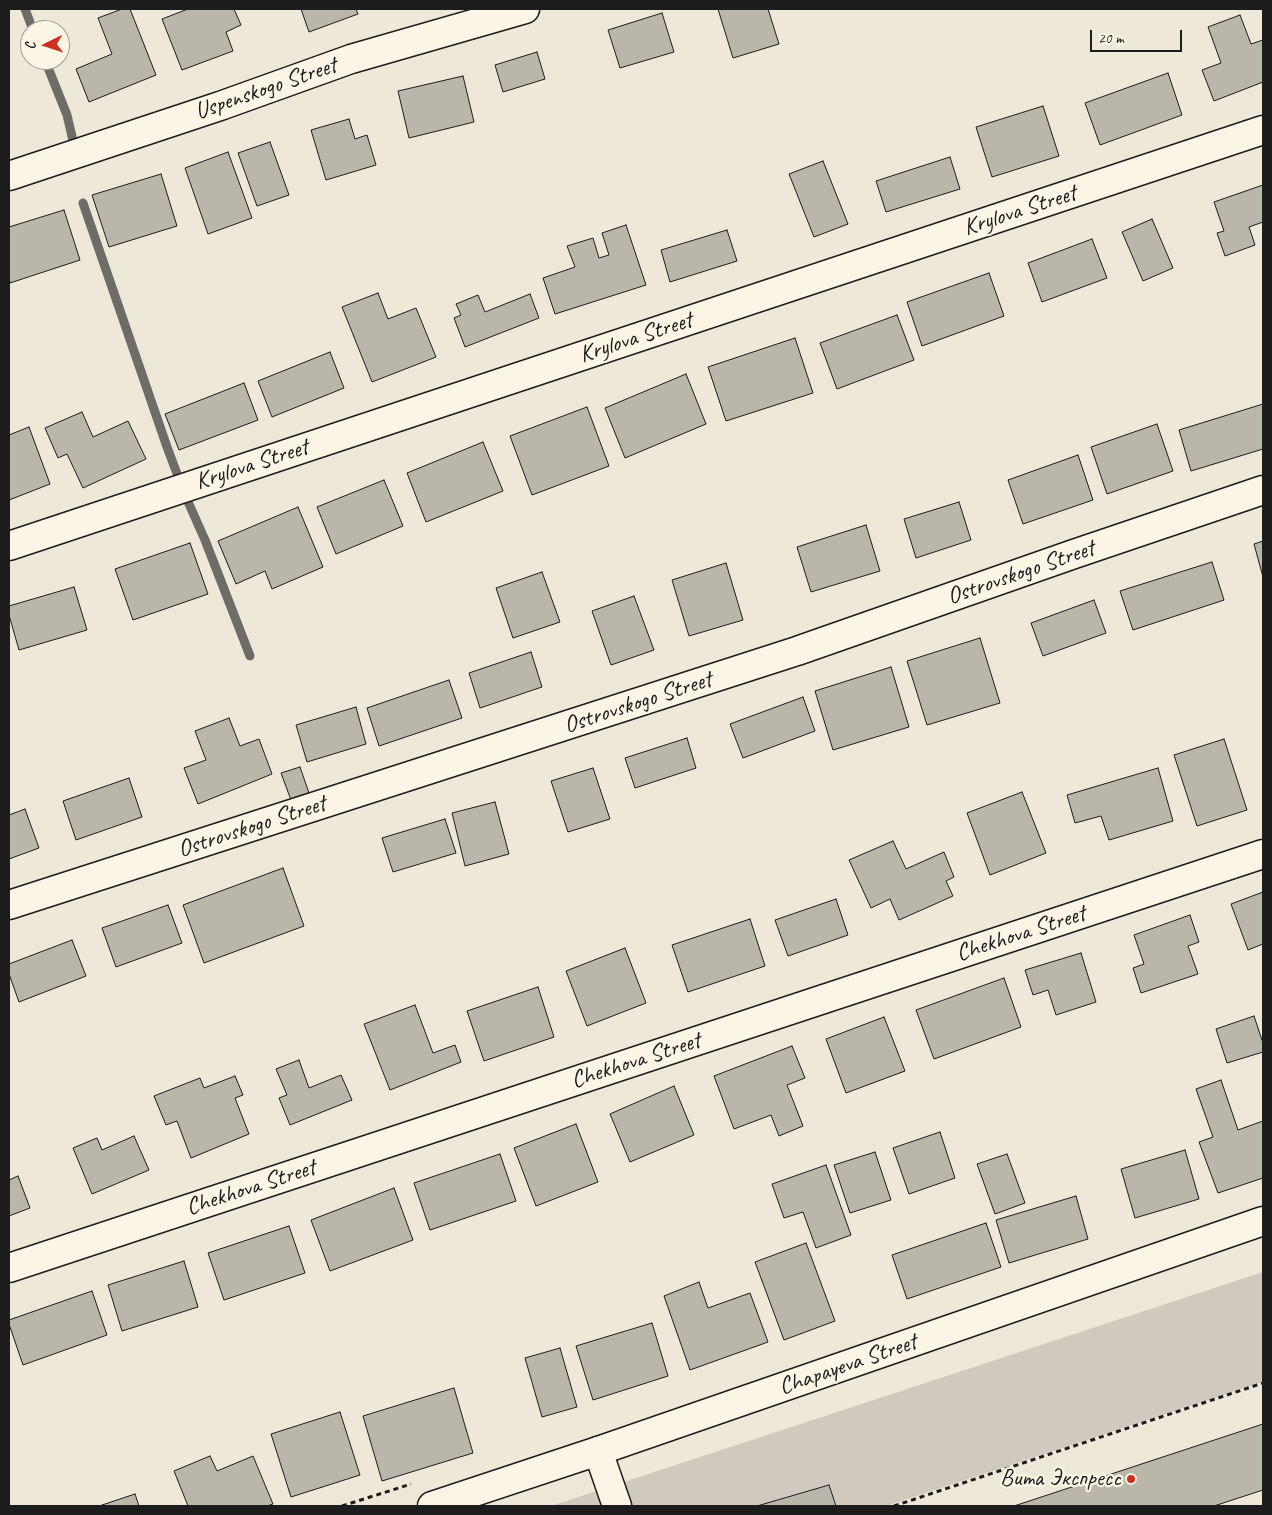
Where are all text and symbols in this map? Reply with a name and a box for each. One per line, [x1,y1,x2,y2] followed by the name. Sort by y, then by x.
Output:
[20,20,70,70] north arrow
[1092,20,1184,52] scale bar
[1098,29,1124,48] text: 20 m
[22,42,39,50] text: С
[191,51,341,127] street label: Uspenskogo Street
[960,179,1080,243] street label: Krylova Street
[576,306,696,370] street label: Krylova Street
[192,433,312,497] street label: Krylova Street
[944,534,1098,612] street label: Ostrovskogo Street
[560,666,716,740] street label: Ostrovskogo Street
[174,790,330,864] street label: Ostrovskogo Street
[953,900,1089,968] street label: Chekhova Street
[568,1027,704,1095] street label: Chekhova Street
[183,1154,319,1222] street label: Chekhova Street
[775,1328,921,1402] street label: Chapayeva Street
[1000,1465,1121,1493] place label: Вита Экспресс
[1125,1473,1137,1485] marker: Вита Экспресс

